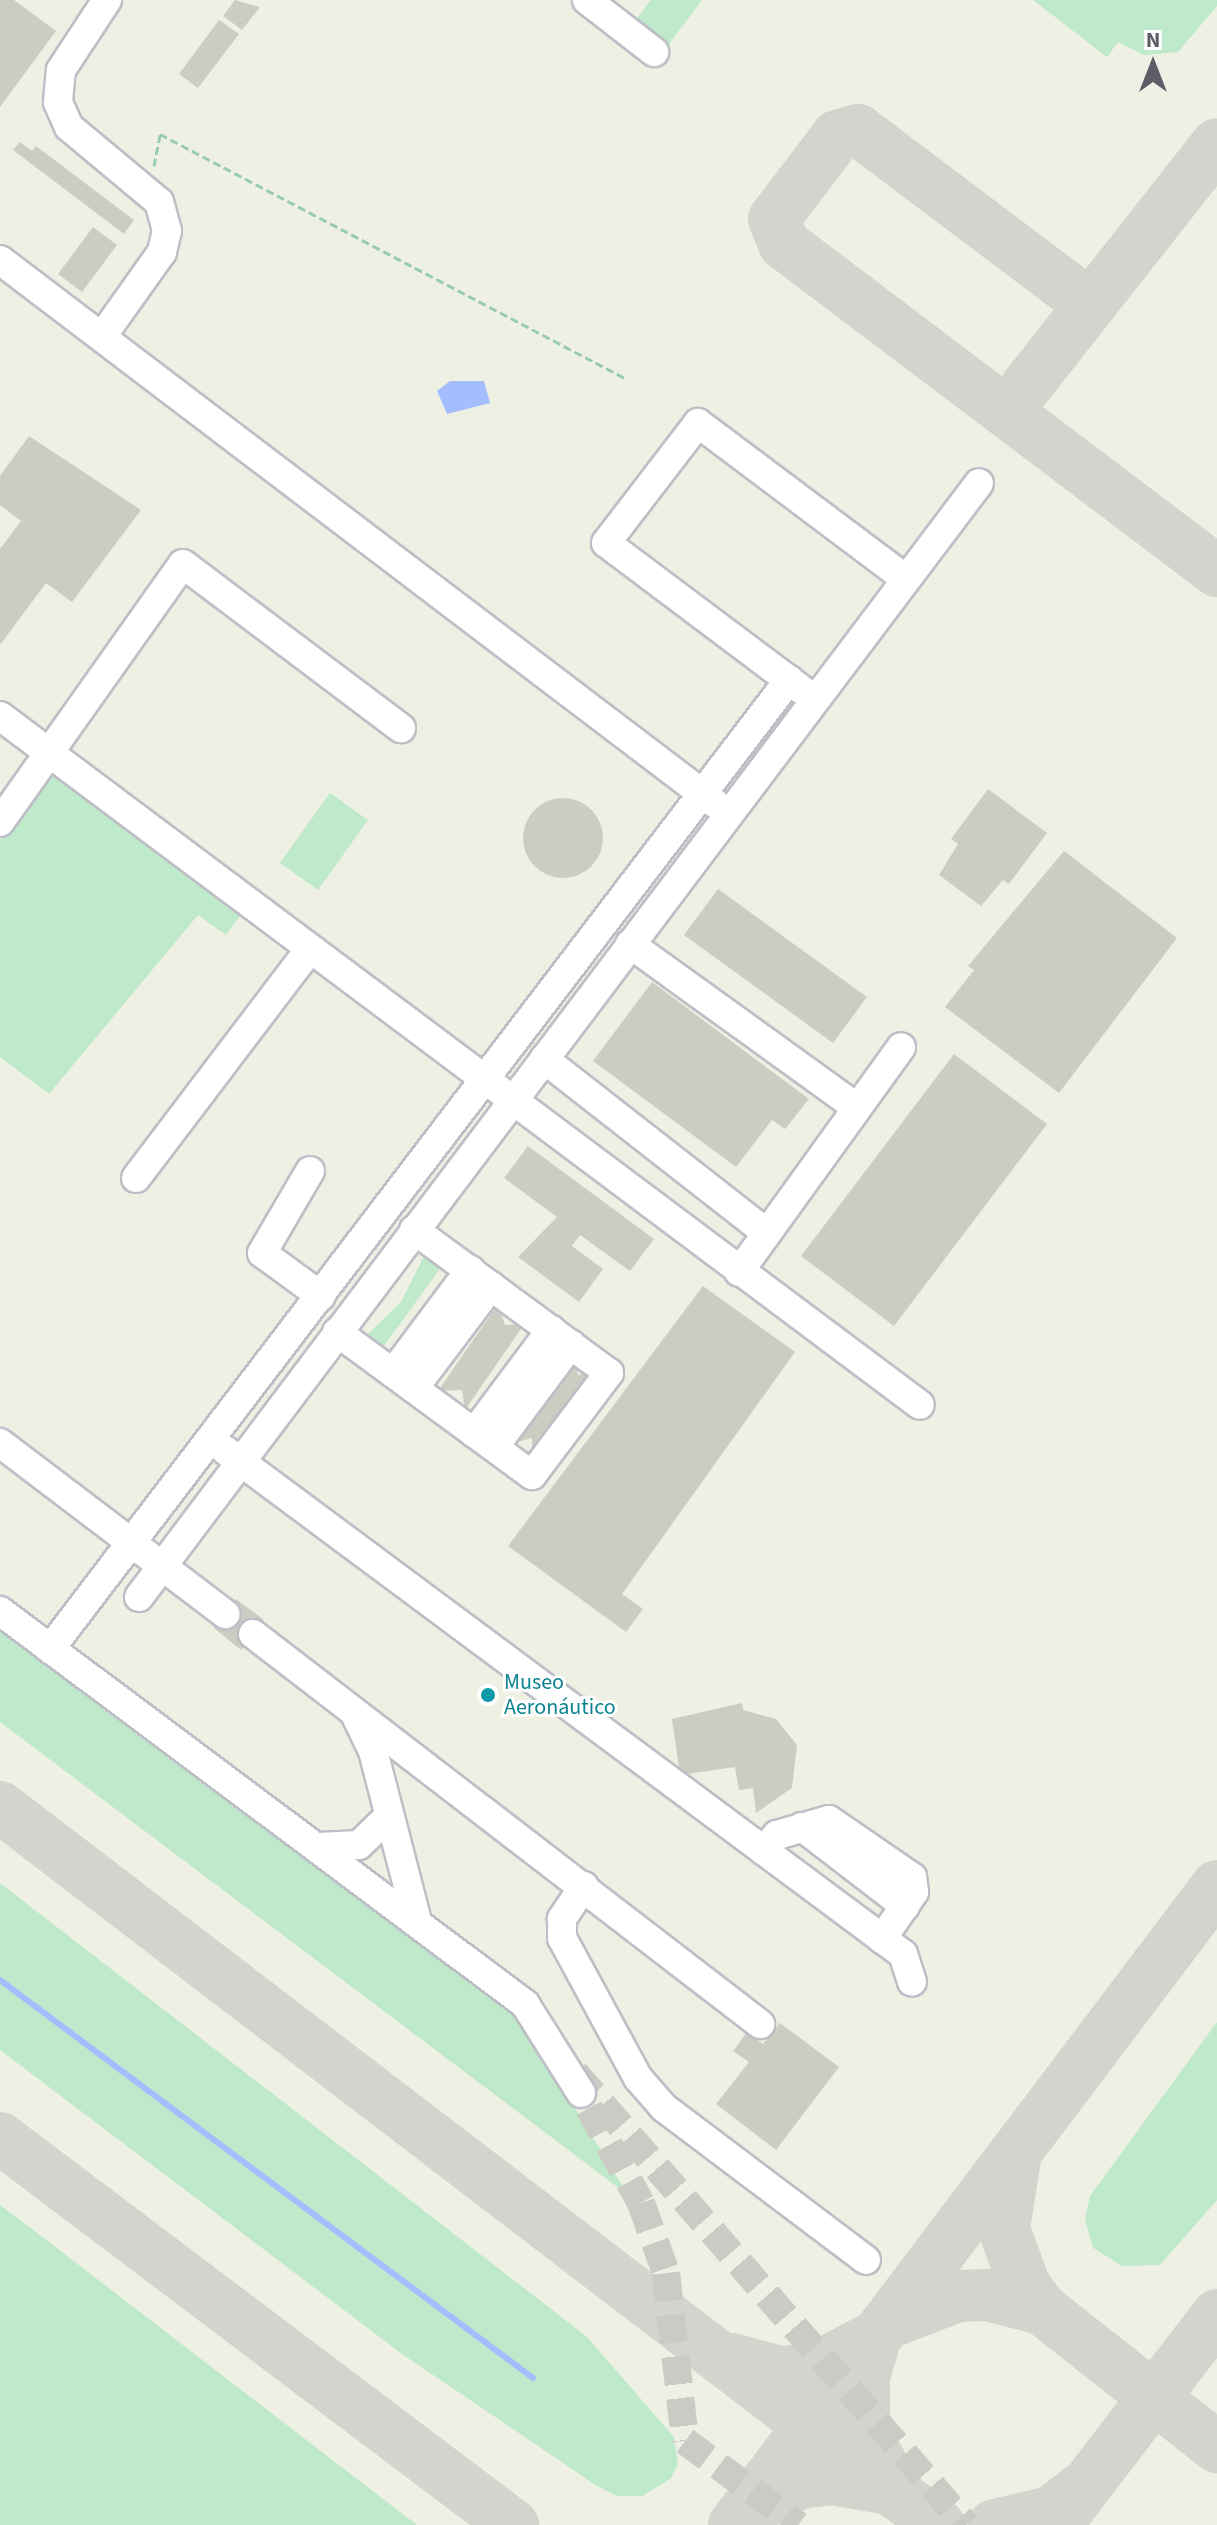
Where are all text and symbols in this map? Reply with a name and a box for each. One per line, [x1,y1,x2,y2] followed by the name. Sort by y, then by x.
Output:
[1113,24,1193,104] north arrow
[1146,24,1160,56] text: N
[504,1669,616,1720] place label: Museo Aeronáutico
[479,1686,497,1704] marker: Museo Aeronáutico

